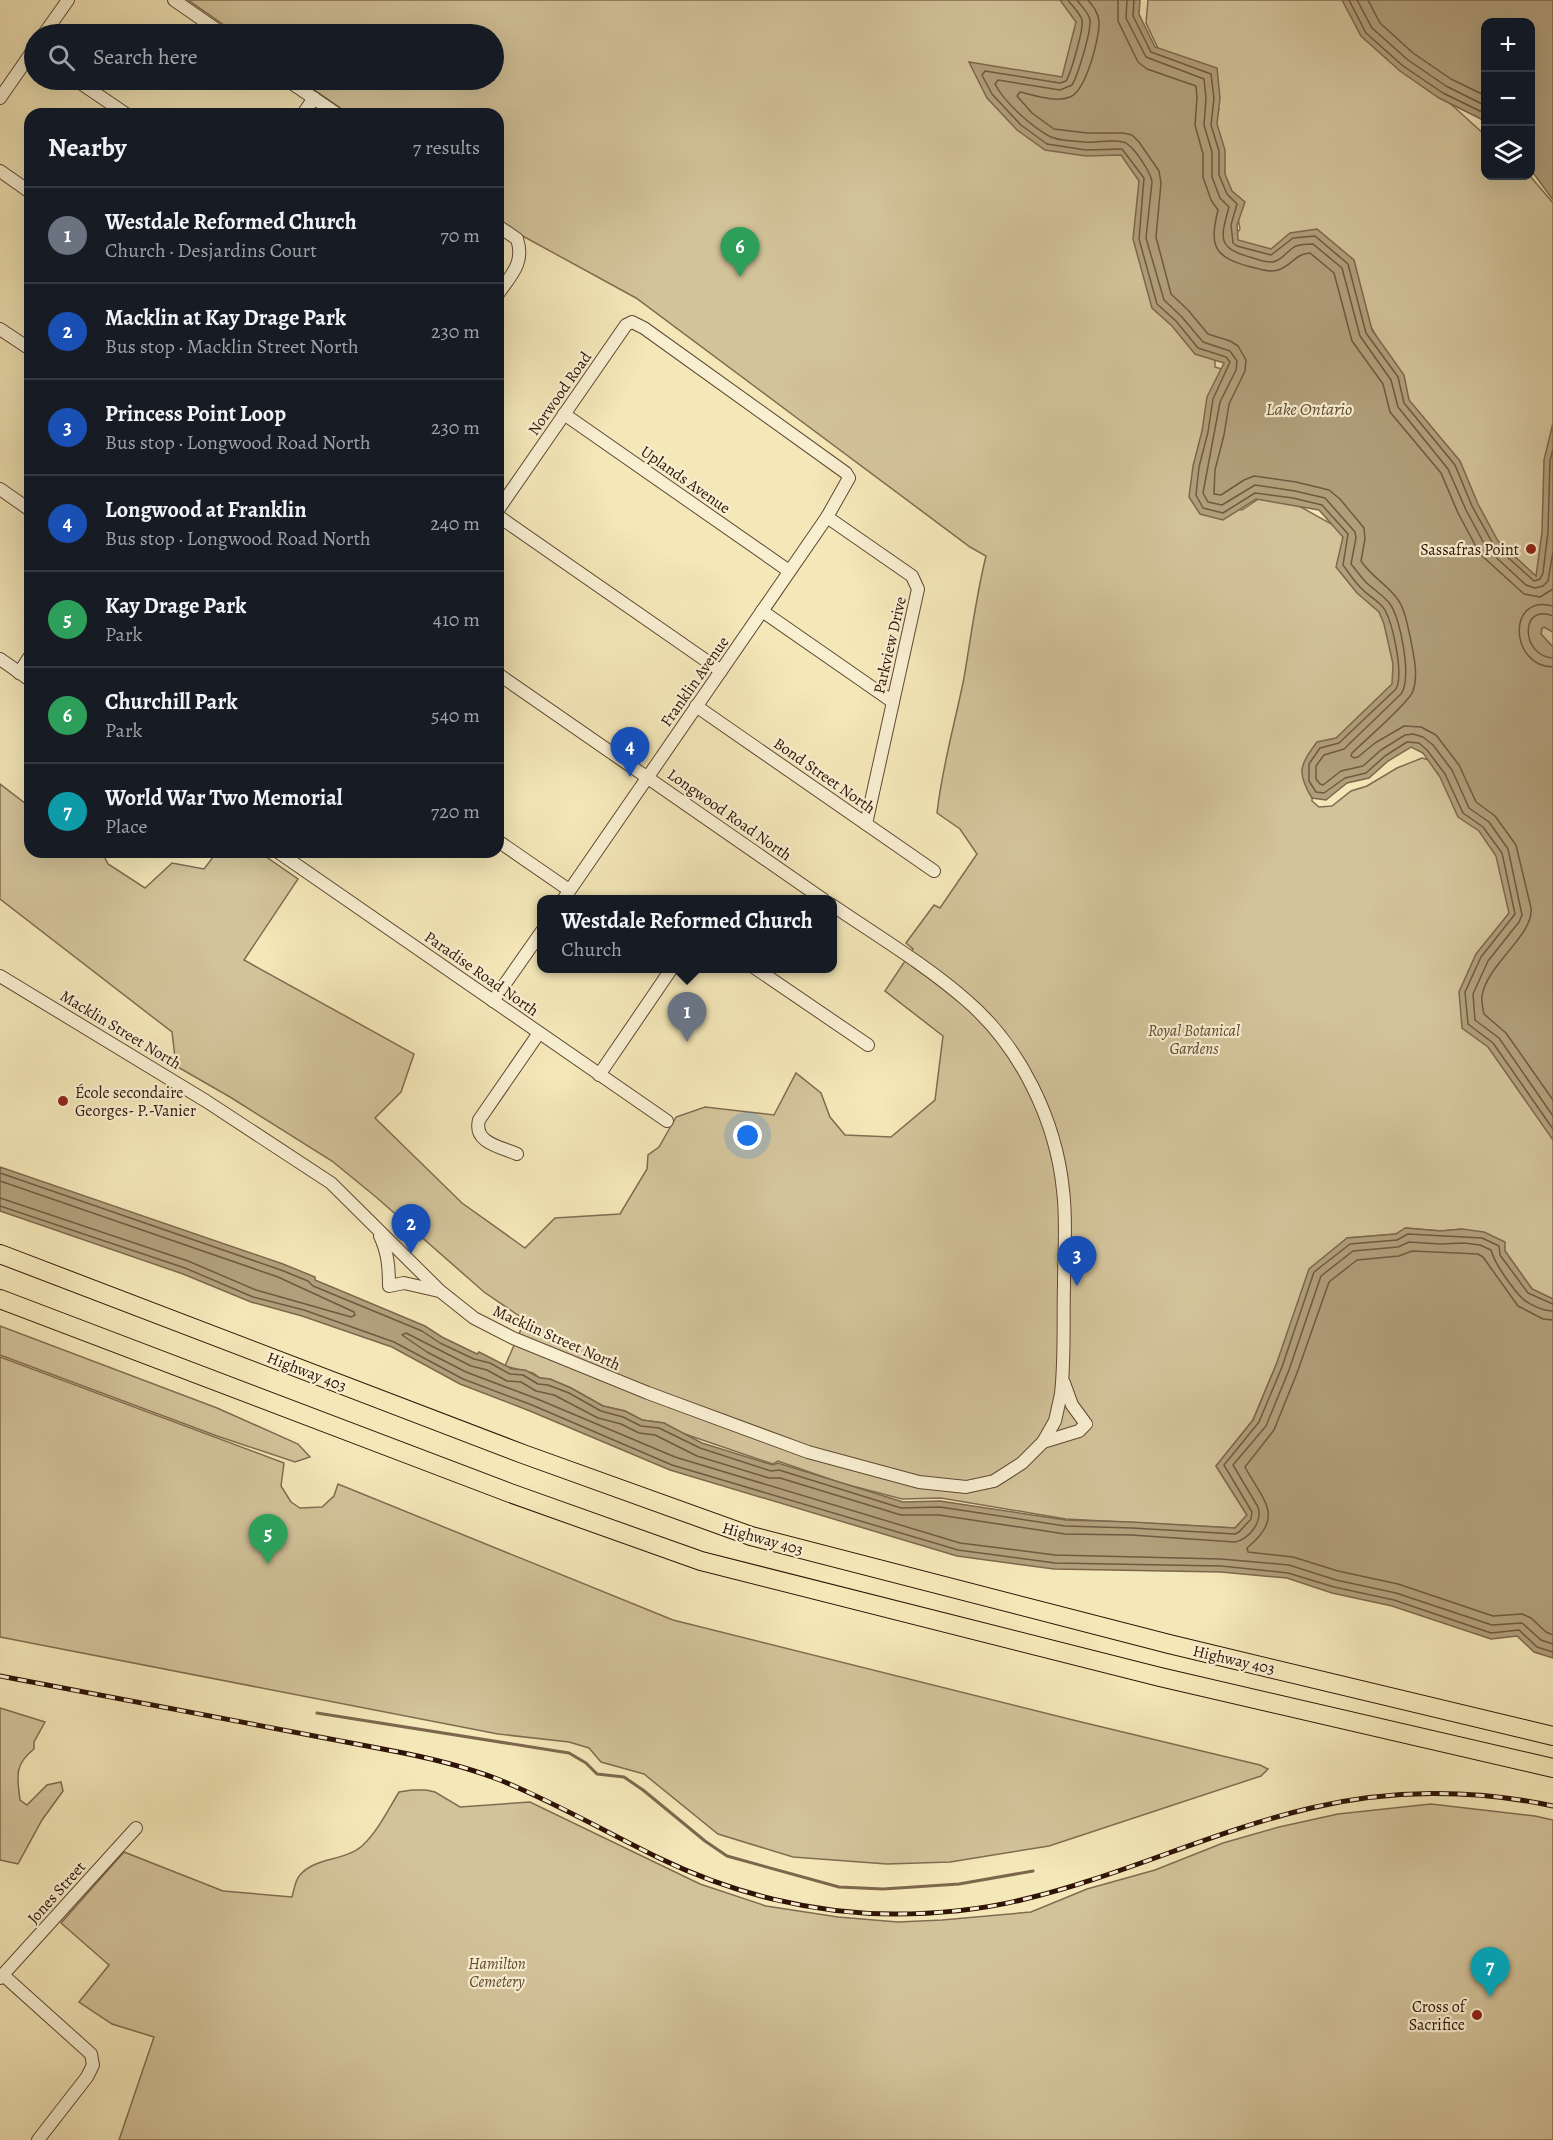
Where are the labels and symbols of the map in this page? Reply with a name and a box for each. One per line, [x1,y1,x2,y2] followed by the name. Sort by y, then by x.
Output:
[720,228,760,277] pin: 6
[523,347,597,440] street label: Norwood Road
[1266,397,1352,421] water label: Lake Ontario
[636,441,735,519] street label: Uplands Avenue
[1420,539,1519,561] place label: Sassafras Point
[1524,542,1538,556] marker: Sassafras Point
[868,594,912,696] street label: Parkview Drive
[655,632,734,731] street label: Franklin Avenue
[610,728,650,777] pin: 4
[769,733,880,819] street label: Bond Street North
[663,764,796,866] street label: Longwood Road North
[420,926,543,1022] street label: Paradise Road North
[56,985,185,1075] street label: Macklin Street North
[668,992,706,1042] pin: 1
[1148,1020,1240,1060] park label: Royal Botanical Gardens
[75,1082,196,1122] place label: École secondaire Georges- P.-Vanier
[56,1094,70,1108] marker: École secondaire Georges- P.-Vanier
[733,1121,762,1150] your location
[392,1204,430,1254] pin: 2
[1058,1236,1096,1286] pin: 3
[489,1300,624,1376] street label: Macklin Street North
[264,1347,350,1397] street label: Highway 403
[248,1514,288,1564] pin: 5
[720,1517,806,1561] street label: Highway 403
[1191,1640,1277,1680] street label: Highway 403
[23,1857,91,1929] street label: Jones Street
[1470,1948,1510,1997] pin: 7
[468,1953,526,1993] park label: Hamilton Cemetery
[1409,1996,1468,2036] place label: Cross of Sacrifice
[1470,2008,1484,2022] marker: Cross of Sacrifice

